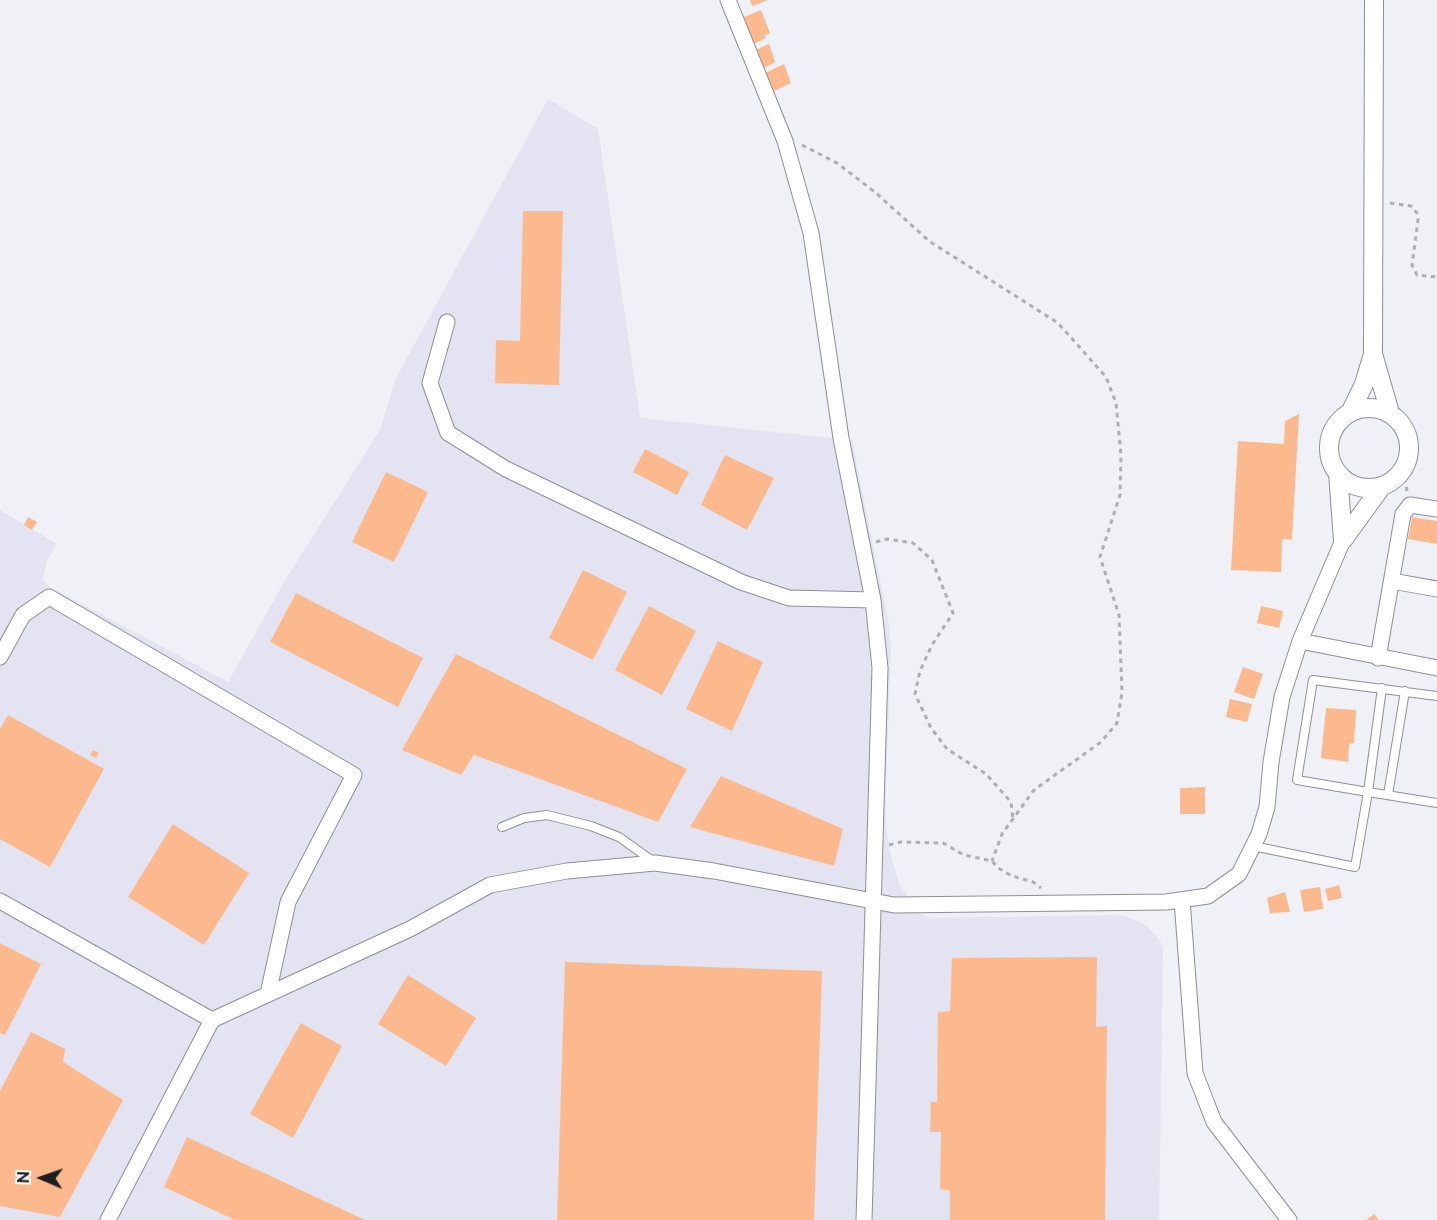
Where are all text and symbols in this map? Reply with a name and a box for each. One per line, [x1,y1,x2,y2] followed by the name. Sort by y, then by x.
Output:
[12,1148,72,1208] north arrow
[14,1171,33,1184] text: N

